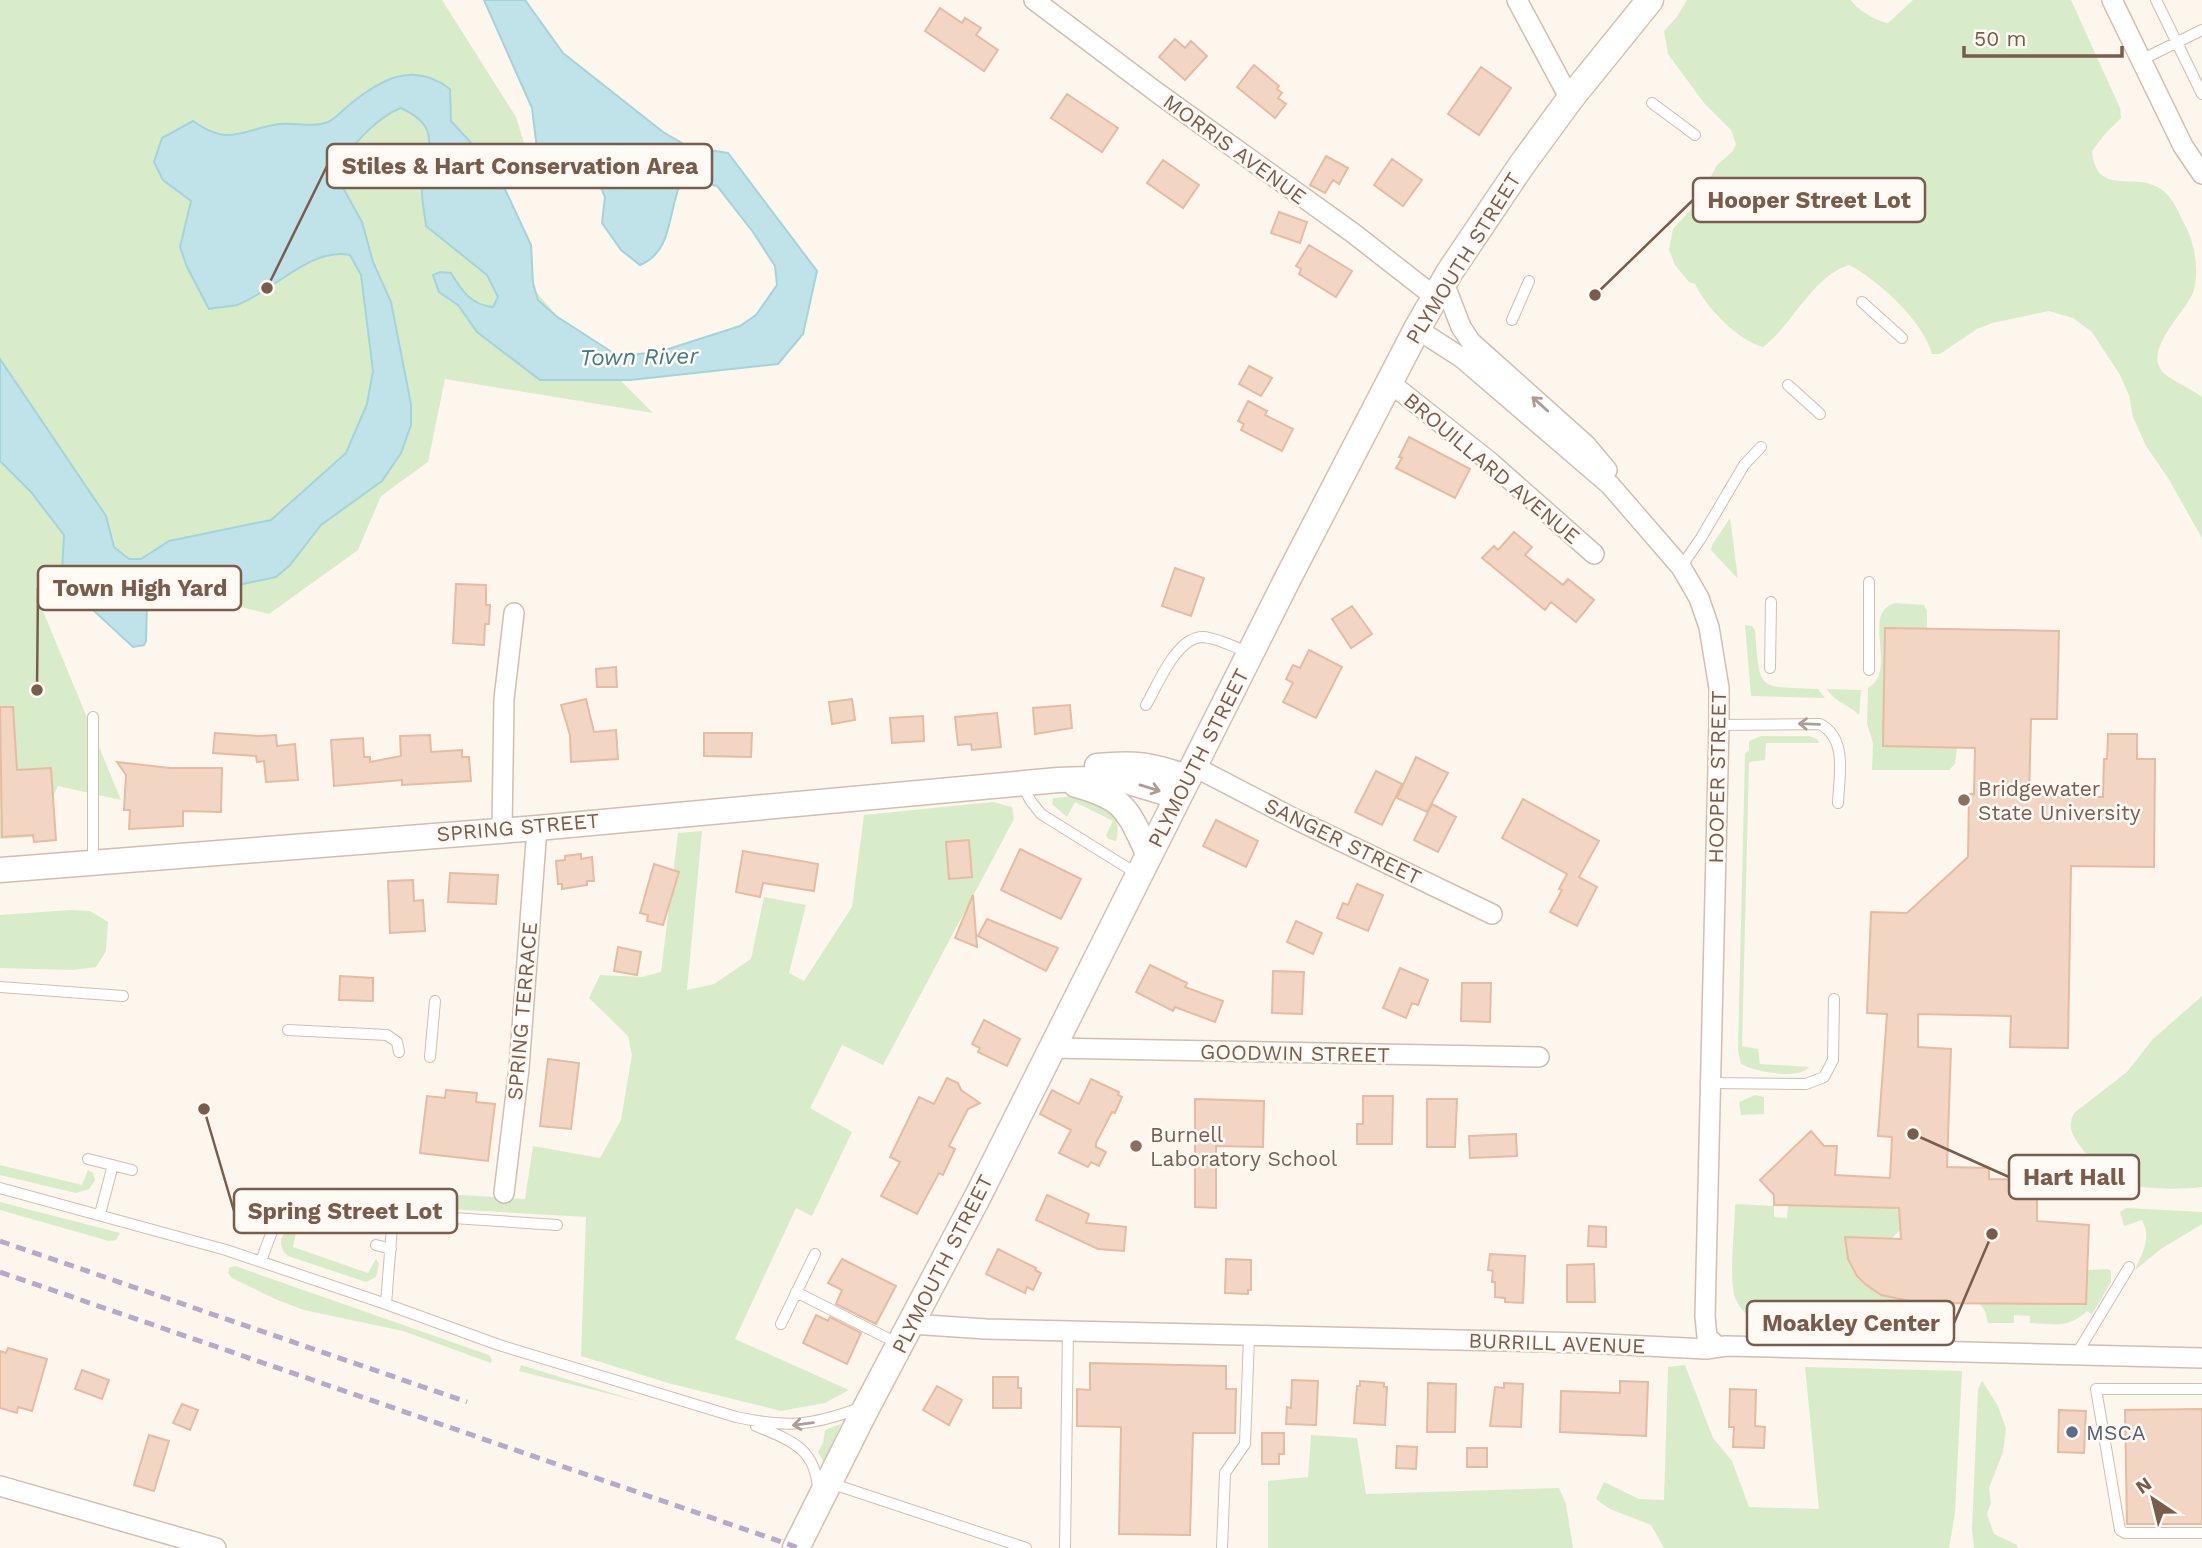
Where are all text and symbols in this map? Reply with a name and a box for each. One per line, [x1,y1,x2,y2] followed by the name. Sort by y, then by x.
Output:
[1964,14,2122,58] scale bar
[1974,26,2026,51] text: 50 m
[1159,89,1311,209] street label: MORRIS AVENUE
[327,144,712,188] callout: Stiles & Hart Conservation Area
[342,153,699,180] text: Stiles & Hart Conservation Area
[1400,167,1526,348] street label: PLYMOUTH STREET
[1693,178,1925,222] callout: Hooper Street Lot
[1707,187,1911,214] text: Hooper Street Lot
[579,342,700,372] water label: Town River
[1399,387,1585,549] street label: BROUILLARD AVENUE
[1532,395,1549,412] one-way arrow
[38,566,241,610] callout: Town High Yard
[53,575,227,602] text: Town High Yard
[1142,664,1254,852] street label: PLYMOUTH STREET
[1703,690,1731,864] street label: HOOPER STREET
[1798,718,1821,731] one-way arrow
[1978,776,2141,825] place label: Bridgewater State University
[1139,783,1161,796] one-way arrow
[1261,792,1426,890] street label: SANGER STREET
[1956,792,1972,808] marker: Bridgewater State University
[436,807,601,847] street label: SPRING STREET
[502,921,542,1101] street label: SPRING TERRACE
[1200,1039,1390,1067] street label: GOODWIN STREET
[1150,1122,1338,1171] place label: Burnell Laboratory School
[1128,1138,1144,1154] marker: Burnell Laboratory School
[2009,1155,2139,1199] callout: Hart Hall
[2023,1164,2125,1191] text: Hart Hall
[886,1170,998,1358] street label: PLYMOUTH STREET
[234,1189,457,1233] callout: Spring Street Lot
[248,1198,442,1225] text: Spring Street Lot
[1747,1301,1954,1345] callout: Moakley Center
[1762,1310,1940,1337] text: Moakley Center
[1468,1327,1646,1359] street label: BURRILL AVENUE
[792,1417,815,1430] one-way arrow
[2086,1420,2146,1445] place label: MSCA
[2064,1424,2080,1440] marker: MSCA
[2118,1464,2188,1534] north arrow
[2131,1472,2156,1499] text: N

